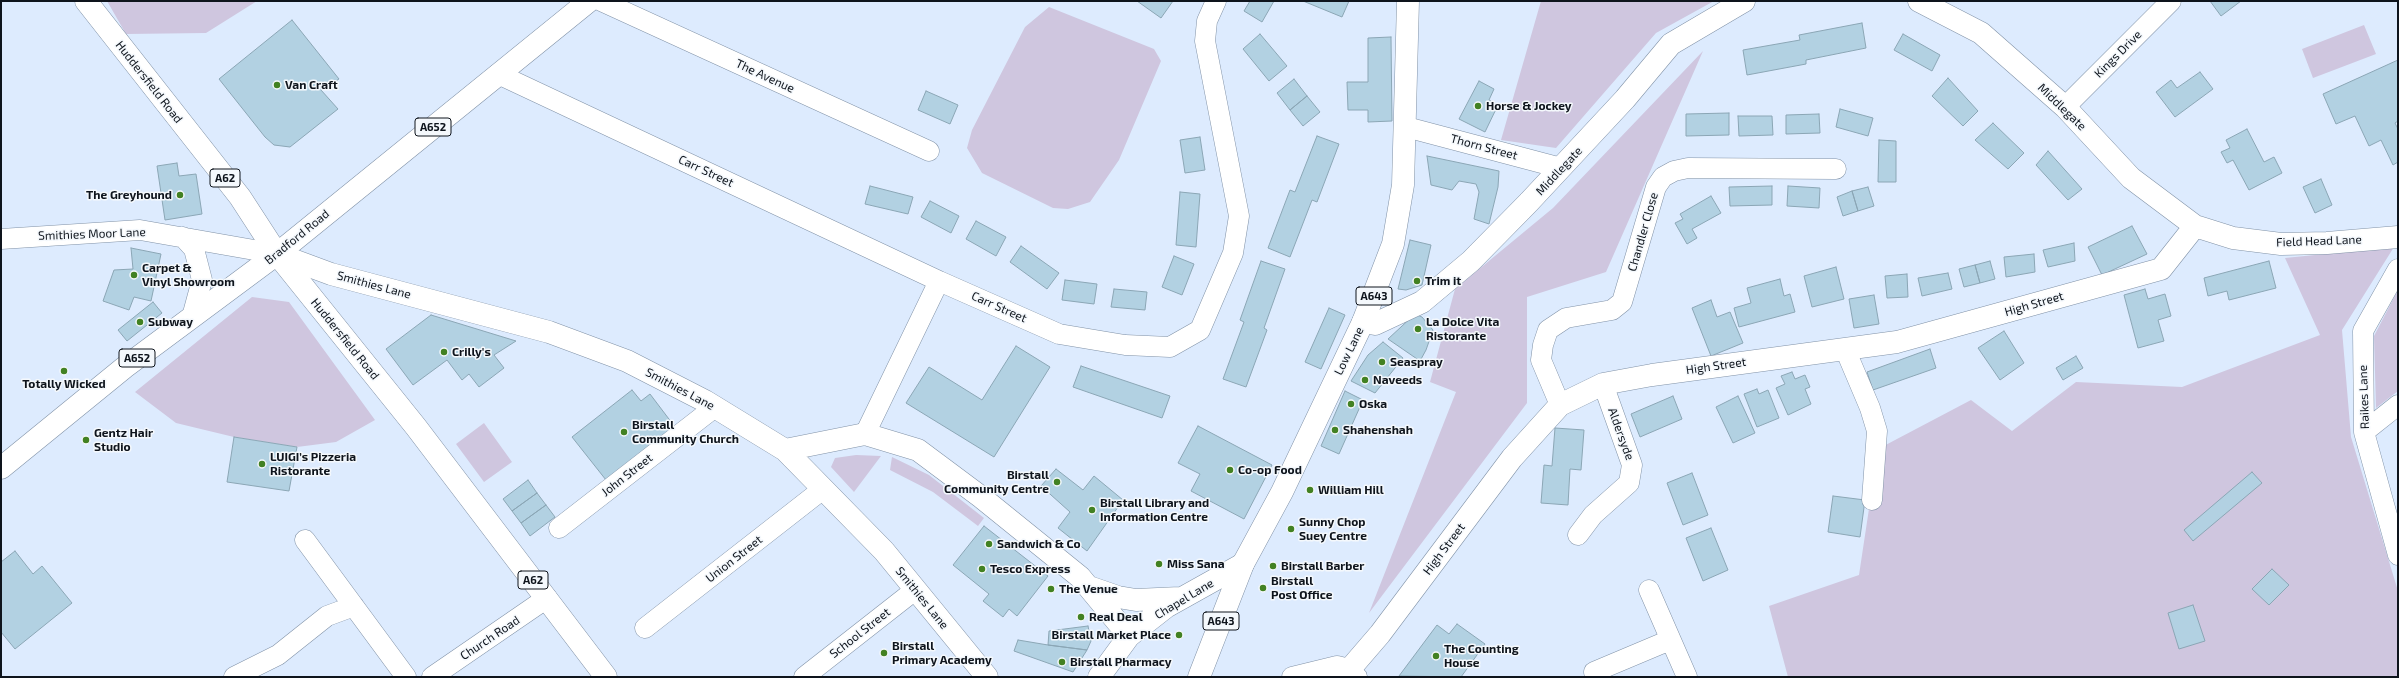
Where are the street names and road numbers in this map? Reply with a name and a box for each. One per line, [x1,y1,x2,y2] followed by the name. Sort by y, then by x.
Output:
[2091,27,2145,81] street label: Kings Drive
[112,38,186,126] street label: Huddersfield Road
[733,56,797,96] street label: The Avenue
[2035,80,2089,134] street label: Middlegate
[415,118,451,136] road number: A652
[1449,131,1519,163] street label: Thorn Street
[1533,144,1585,198] street label: Middlegate
[676,152,736,190] street label: Carr Street
[210,169,240,187] road number: A62
[1625,191,1661,273] street label: Chandler Close
[262,207,332,267] street label: Bradford Road
[38,225,146,243] street label: Smithies Moor Lane
[2276,232,2362,250] street label: Field Head Lane
[335,268,413,302] street label: Smithies Lane
[1356,287,1392,305] road number: A643
[969,288,1029,326] street label: Carr Street
[2003,289,2065,319] street label: High Street
[308,295,382,383] street label: Huddersfield Road
[1331,325,1367,377] street label: Low Lane
[119,349,155,367] road number: A652
[1685,355,1747,377] street label: High Street
[643,365,717,413] street label: Smithies Lane
[2356,365,2372,429] street label: Raikes Lane
[1605,406,1637,462] street label: Aldersyde
[599,451,655,499] street label: John Street
[1420,520,1468,578] street label: High Street
[703,532,765,586] street label: Union Street
[892,564,952,632] street label: Smithies Lane
[518,571,548,589] road number: A62
[1152,576,1216,622] street label: Chapel Lane
[827,605,893,661] street label: School Street
[1203,612,1239,630] road number: A643
[458,613,522,663] street label: Church Road

